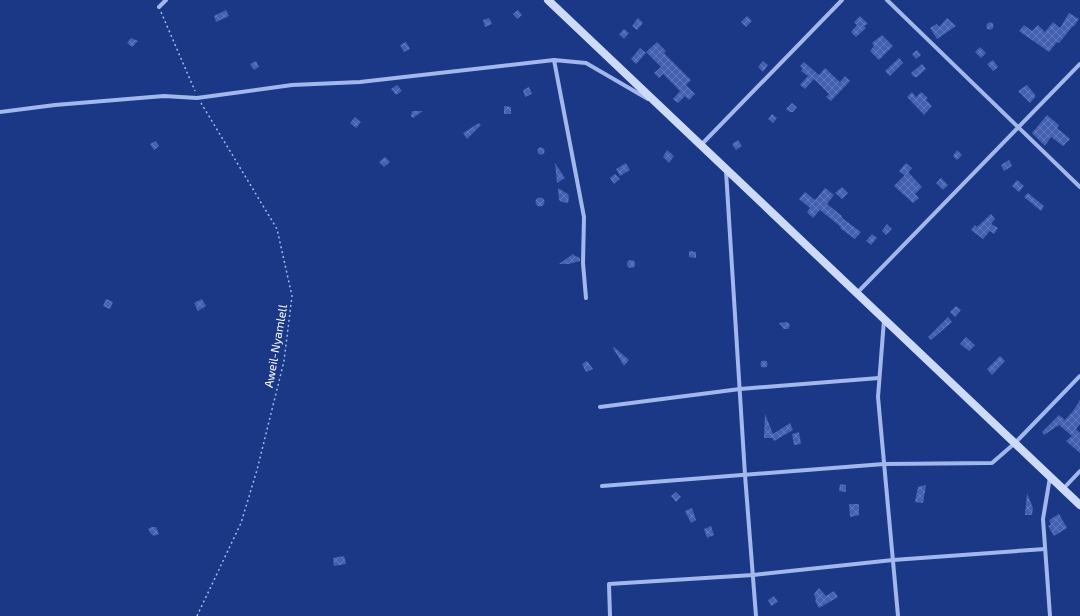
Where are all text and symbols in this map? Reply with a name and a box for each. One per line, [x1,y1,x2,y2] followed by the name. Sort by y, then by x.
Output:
[261,303,289,389] street label: Aweil-Nyamlell

